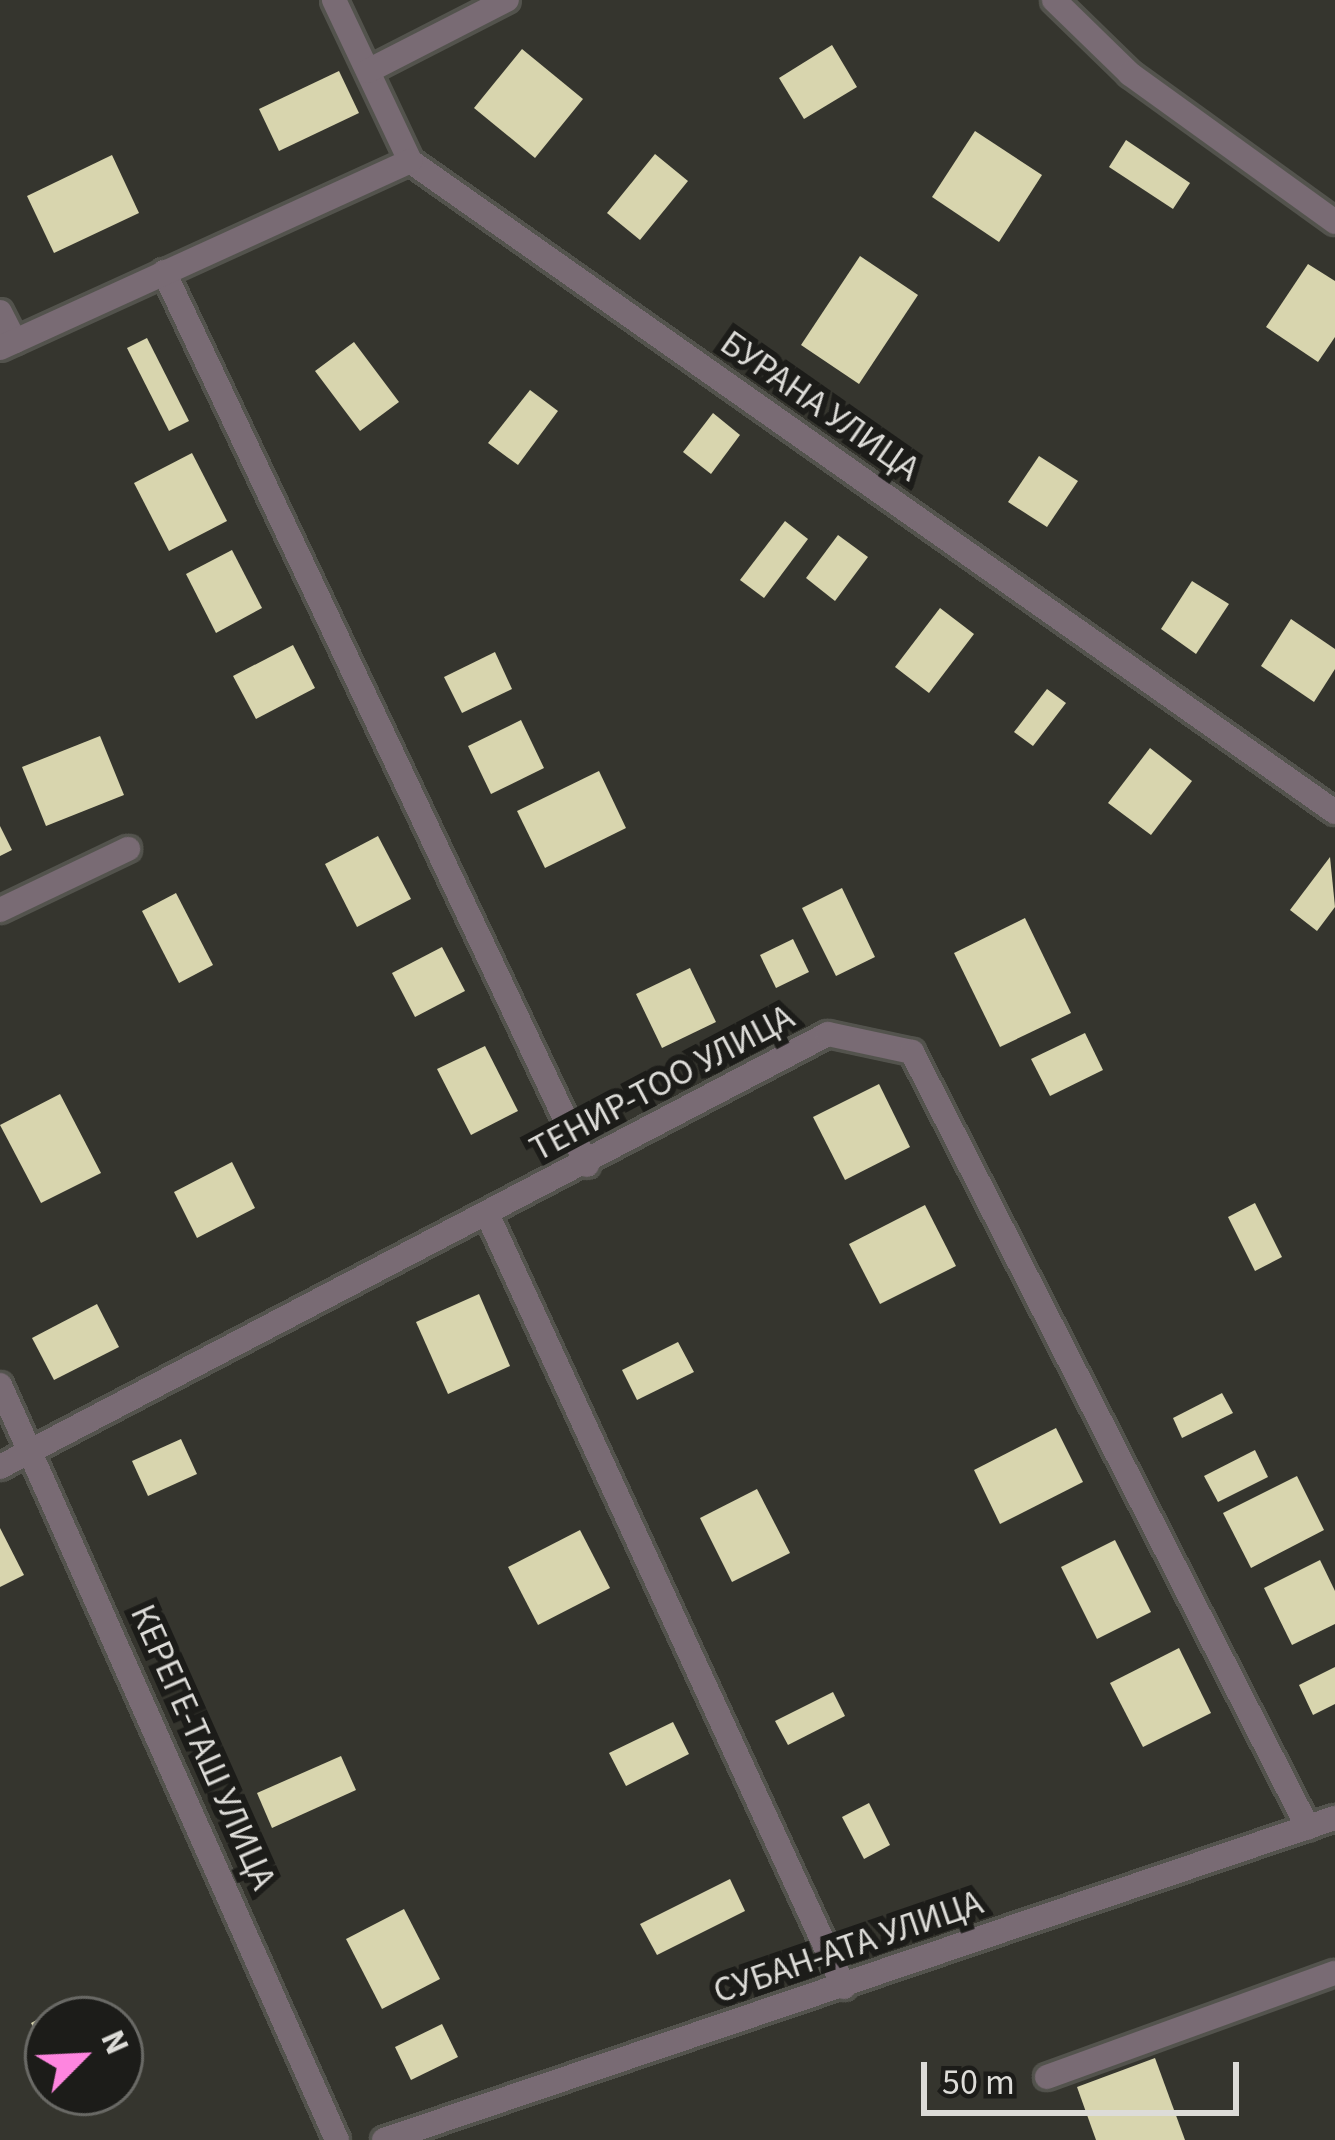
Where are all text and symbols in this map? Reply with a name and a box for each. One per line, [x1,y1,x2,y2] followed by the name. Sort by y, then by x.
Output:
[712,321,928,491] street label: БУРАНА УЛИЦА
[523,995,801,1171] street label: ТЕНИР-ТОО УЛИЦА
[121,1598,285,1896] street label: КЕРЕГЕ-ТАШ УЛИЦА
[708,1881,988,2013] street label: СУБАН-АТА УЛИЦА
[24,1996,144,2116] north arrow
[89,2023,141,2062] text: N
[927,2038,1245,2112] scale bar
[942,2057,1015,2108] text: 50 m

